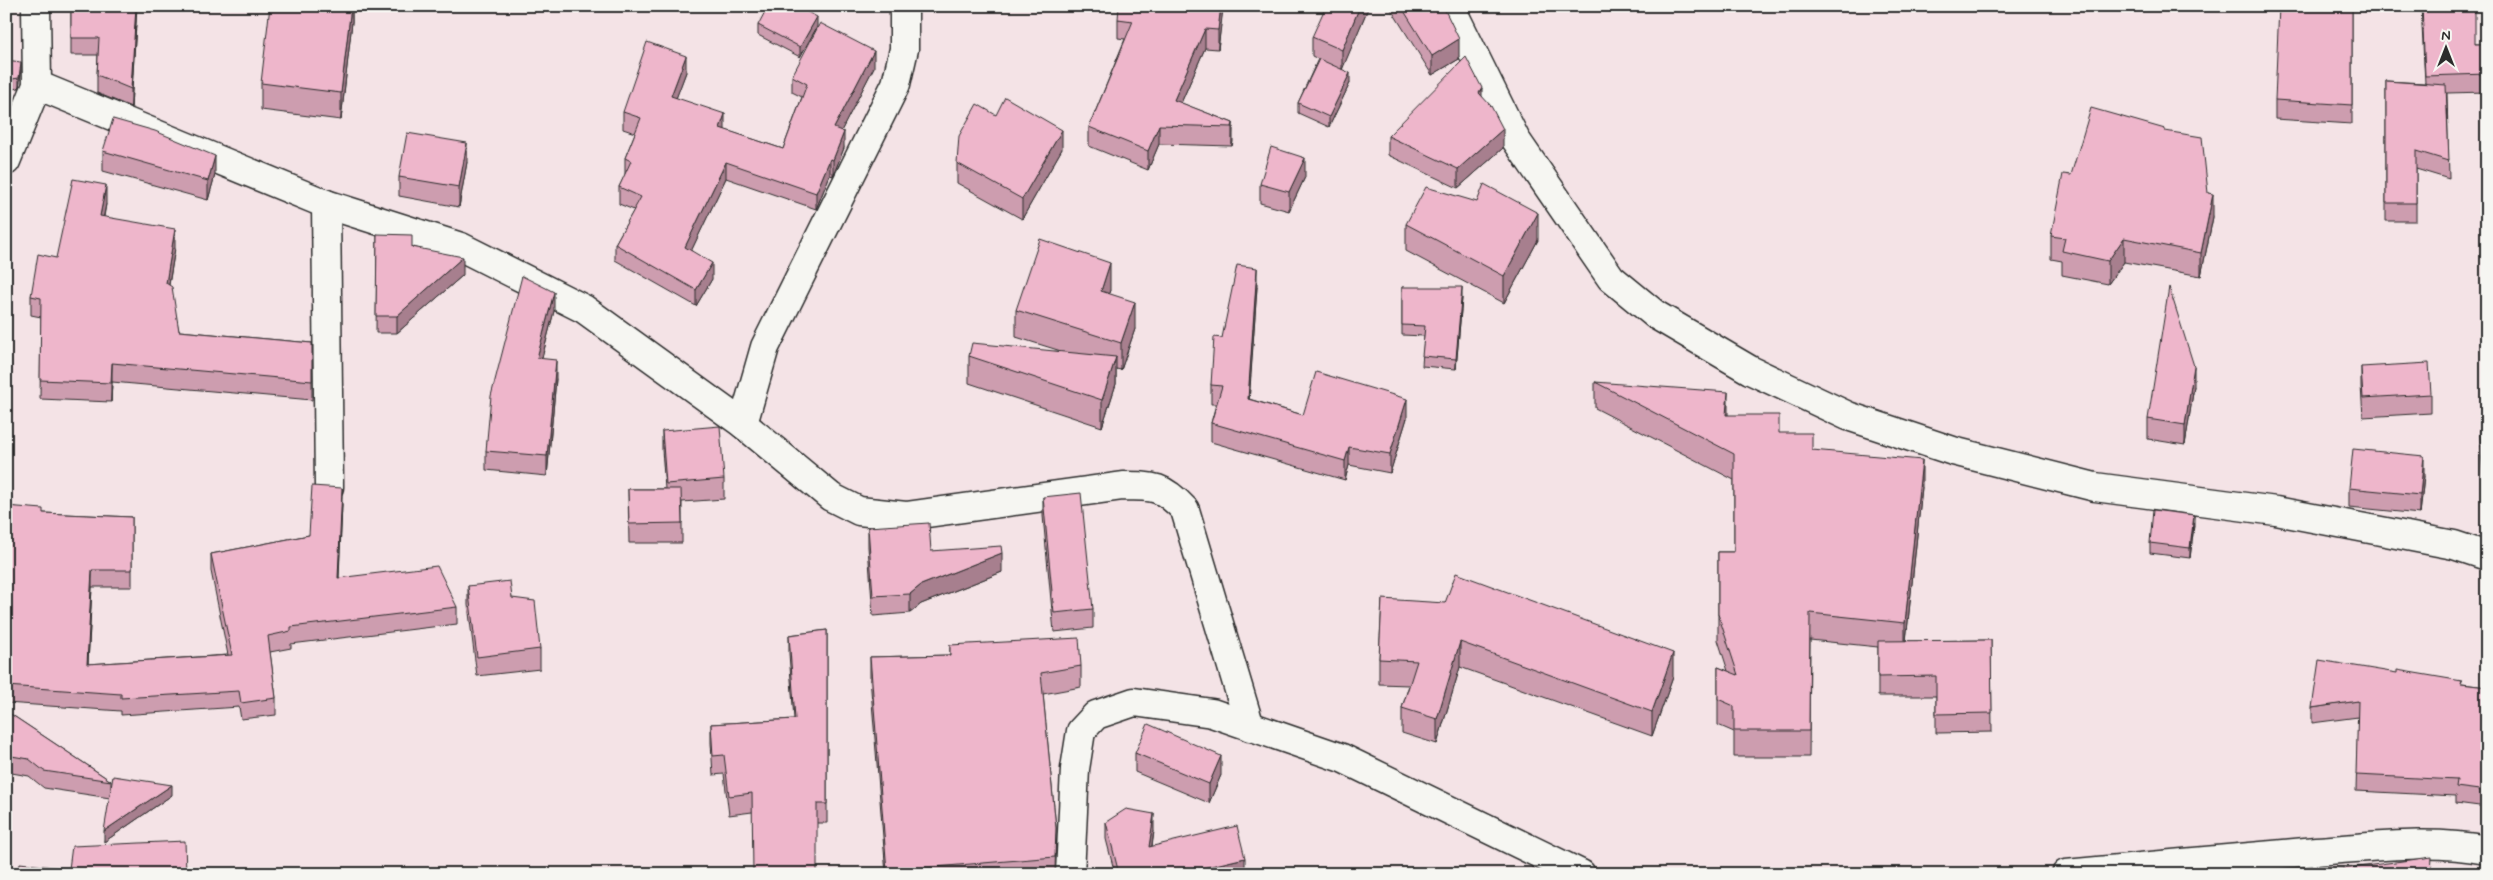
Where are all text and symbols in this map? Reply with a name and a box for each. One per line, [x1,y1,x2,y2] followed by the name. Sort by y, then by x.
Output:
[2420,22,2470,72] north arrow
[2441,27,2451,45] text: N

